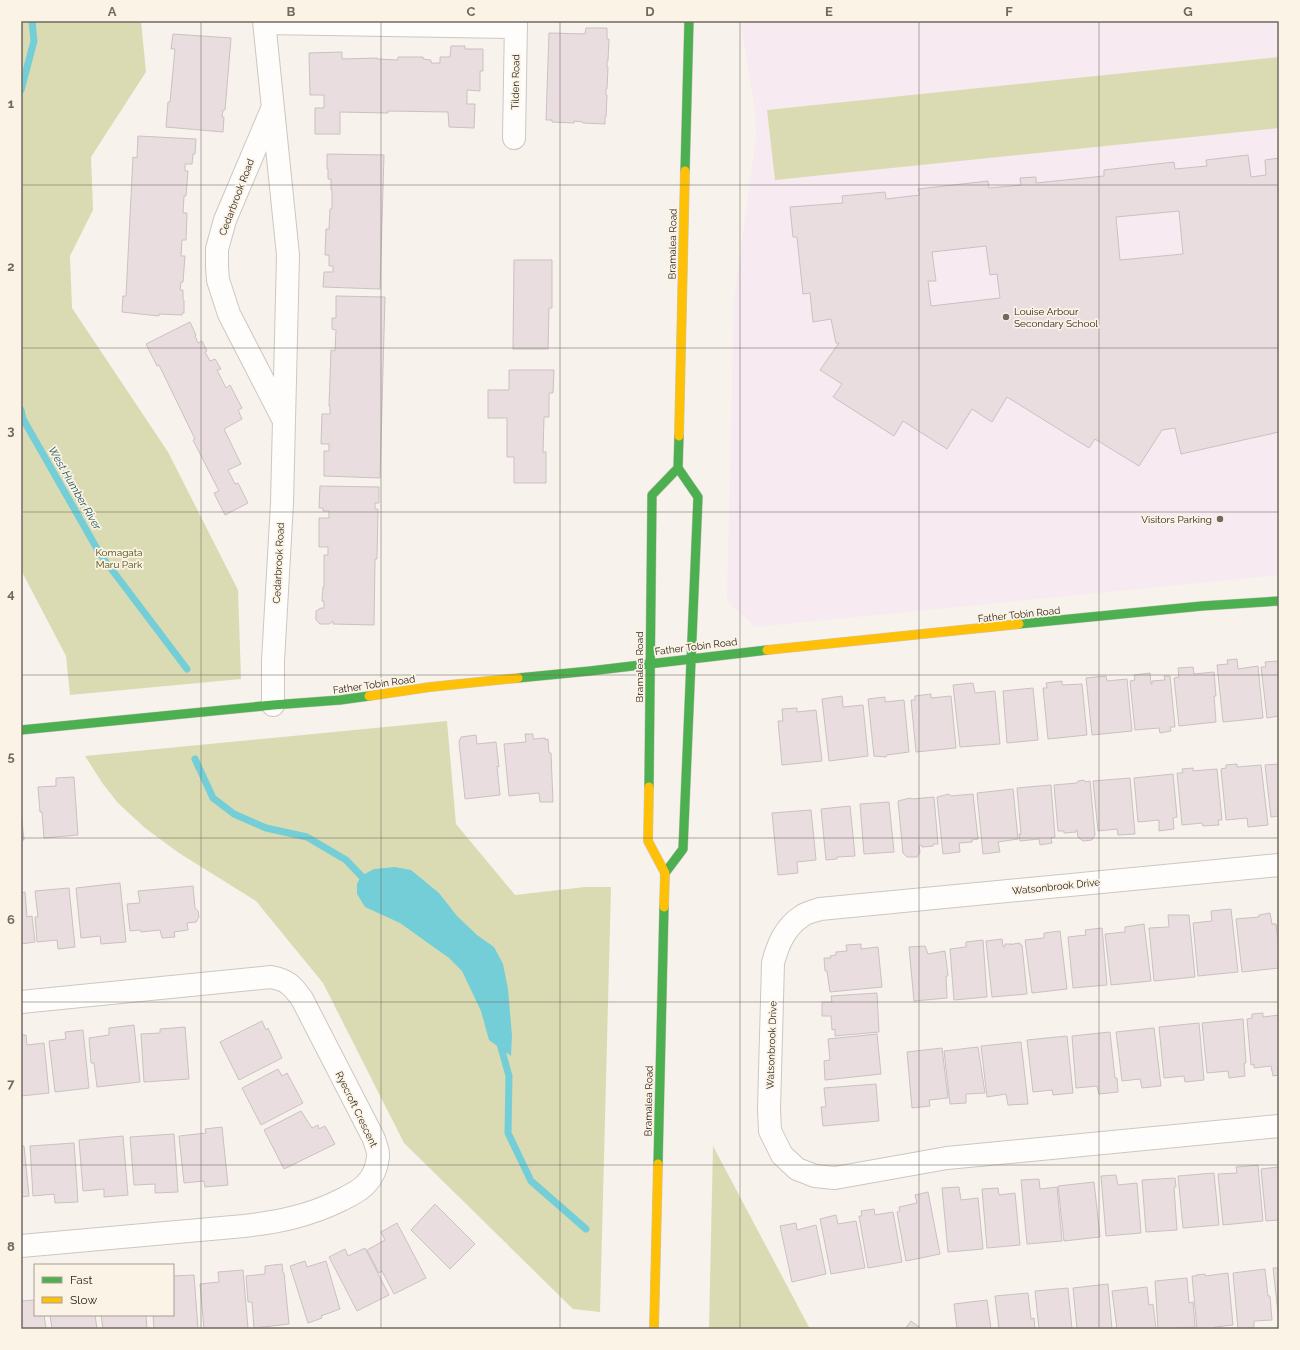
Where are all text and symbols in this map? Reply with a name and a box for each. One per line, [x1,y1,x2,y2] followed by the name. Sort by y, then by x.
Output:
[108,4,117,19] text: A
[287,4,296,19] text: B
[467,4,476,19] text: C
[645,4,655,19] text: D
[825,4,833,19] text: E
[1005,4,1013,19] text: F
[1183,4,1193,19] text: G
[510,54,521,110] street label: Tilden Road
[8,96,15,111] text: 1
[217,157,256,237] street label: Cedarbrook Road
[666,209,679,280] street label: Bramalea Road
[7,259,15,274] text: 2
[1014,306,1098,329] place label: Louise Arbour Secondary School
[1001,312,1011,322] marker: Louise Arbour Secondary School
[7,423,15,438] text: 3
[45,444,104,533] water label: West Humber River
[1141,514,1212,525] place label: Visitors Parking
[1215,514,1225,524] marker: Visitors Parking
[271,522,286,604] street label: Cedarbrook Road
[95,547,143,570] park label: Komagata Maru Park
[7,586,15,601] text: 4
[977,605,1061,624] street label: Father Tobin Road
[634,632,645,702] street label: Bramalea Road
[654,636,738,657] street label: Father Tobin Road
[332,673,416,696] street label: Father Tobin Road
[7,749,15,764] text: 5
[1012,876,1101,897] street label: Watsonbrook Drive
[7,912,15,927] text: 6
[764,1001,779,1089] street label: Watsonbrook Drive
[642,1066,655,1137] street label: Bramalea Road
[333,1070,380,1149] street label: Ryecroft Crescent
[7,1076,15,1091] text: 7
[7,1239,15,1254] text: 8
[34,1264,174,1316] legend
[70,1273,93,1287] text: Fast
[70,1293,97,1307] text: Slow

